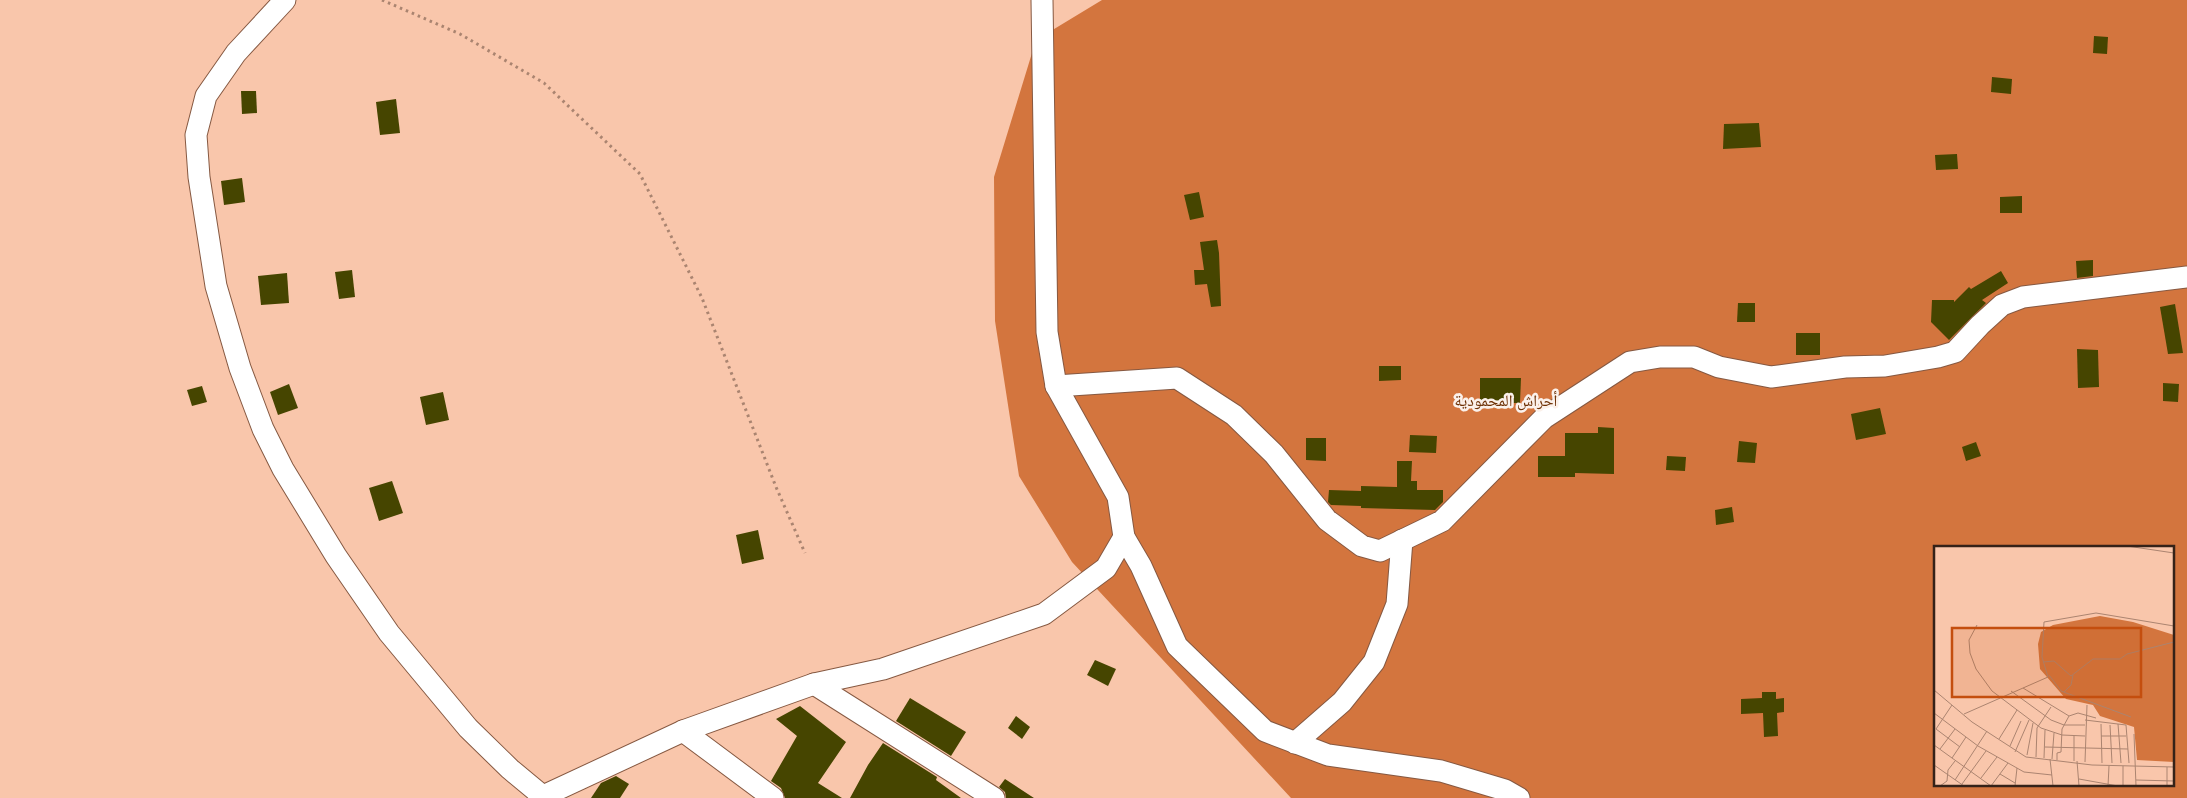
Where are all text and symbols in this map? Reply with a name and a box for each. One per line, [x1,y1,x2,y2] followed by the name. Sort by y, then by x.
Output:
[1455,391,1557,411] park label: أحراش المحمودية
[1934,546,2174,786] inset map

